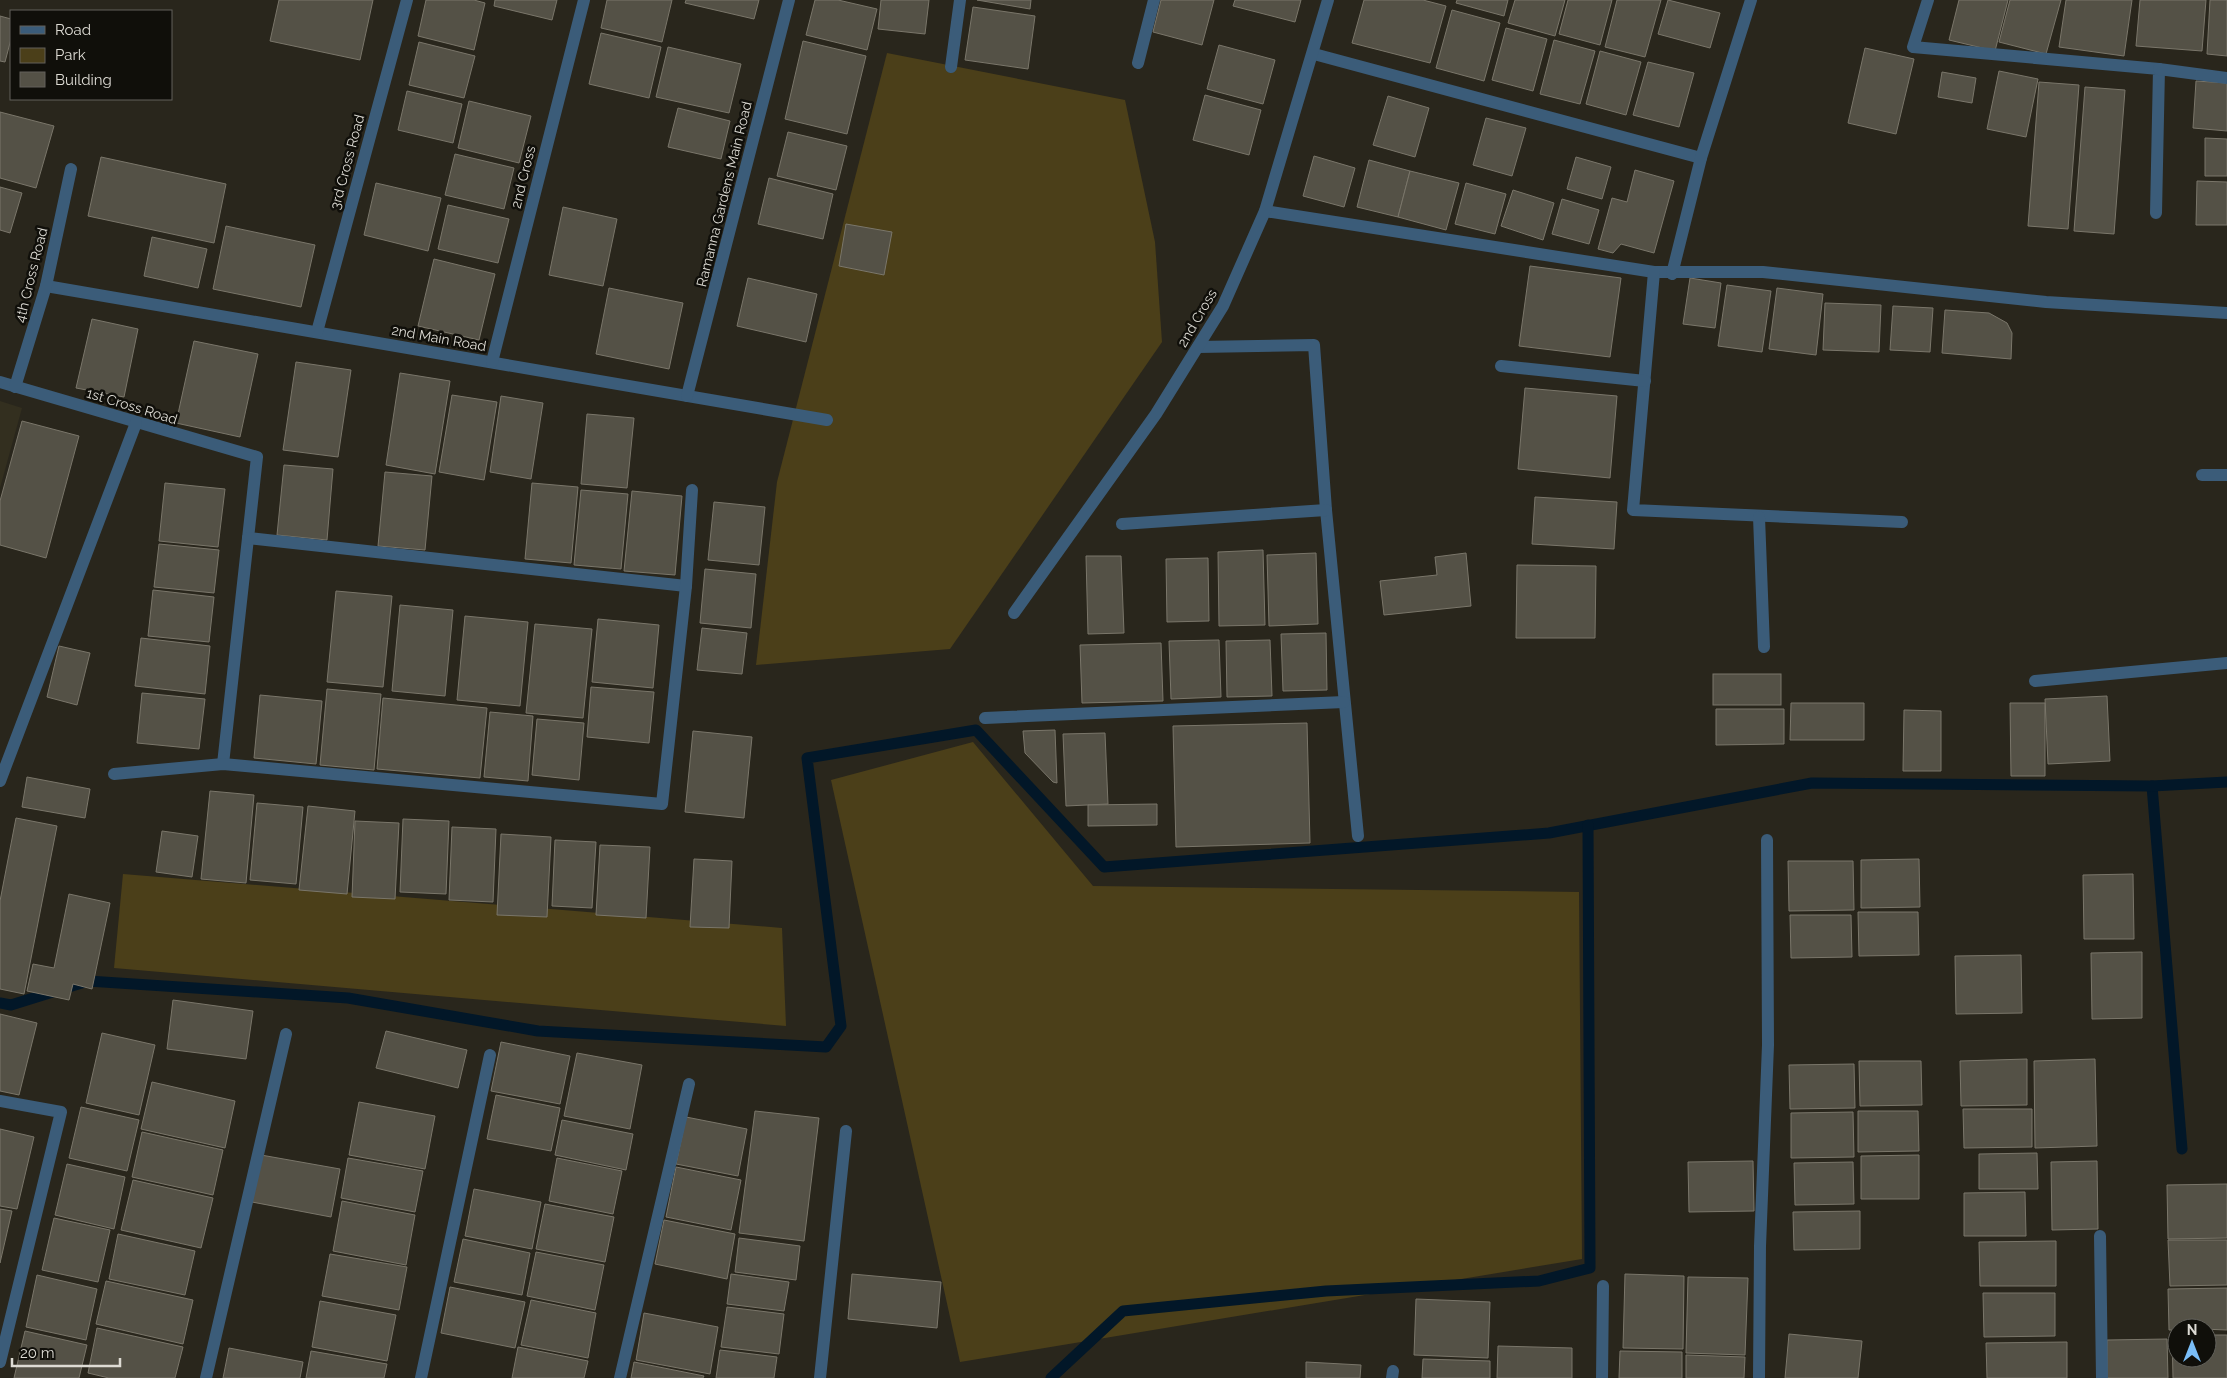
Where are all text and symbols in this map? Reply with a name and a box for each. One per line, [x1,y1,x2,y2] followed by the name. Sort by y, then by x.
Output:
[10,10,172,100] legend
[55,21,91,39] text: Road
[55,46,86,64] text: Park
[55,71,112,89] text: Building
[693,100,755,288] street label: Ramanna Gardens Main Road
[327,113,367,211] street label: 3rd Cross Road
[508,144,539,210] street label: 2nd Cross
[11,226,51,324] street label: 4th Cross Road
[1174,286,1220,350] street label: 2nd Cross
[390,322,488,354] street label: 2nd Main Road
[85,385,179,427] street label: 1st Cross Road
[2167,1318,2217,1368] north arrow
[2187,1322,2197,1338] text: N
[12,1336,120,1368] scale bar
[20,1344,55,1362] text: 20 m

